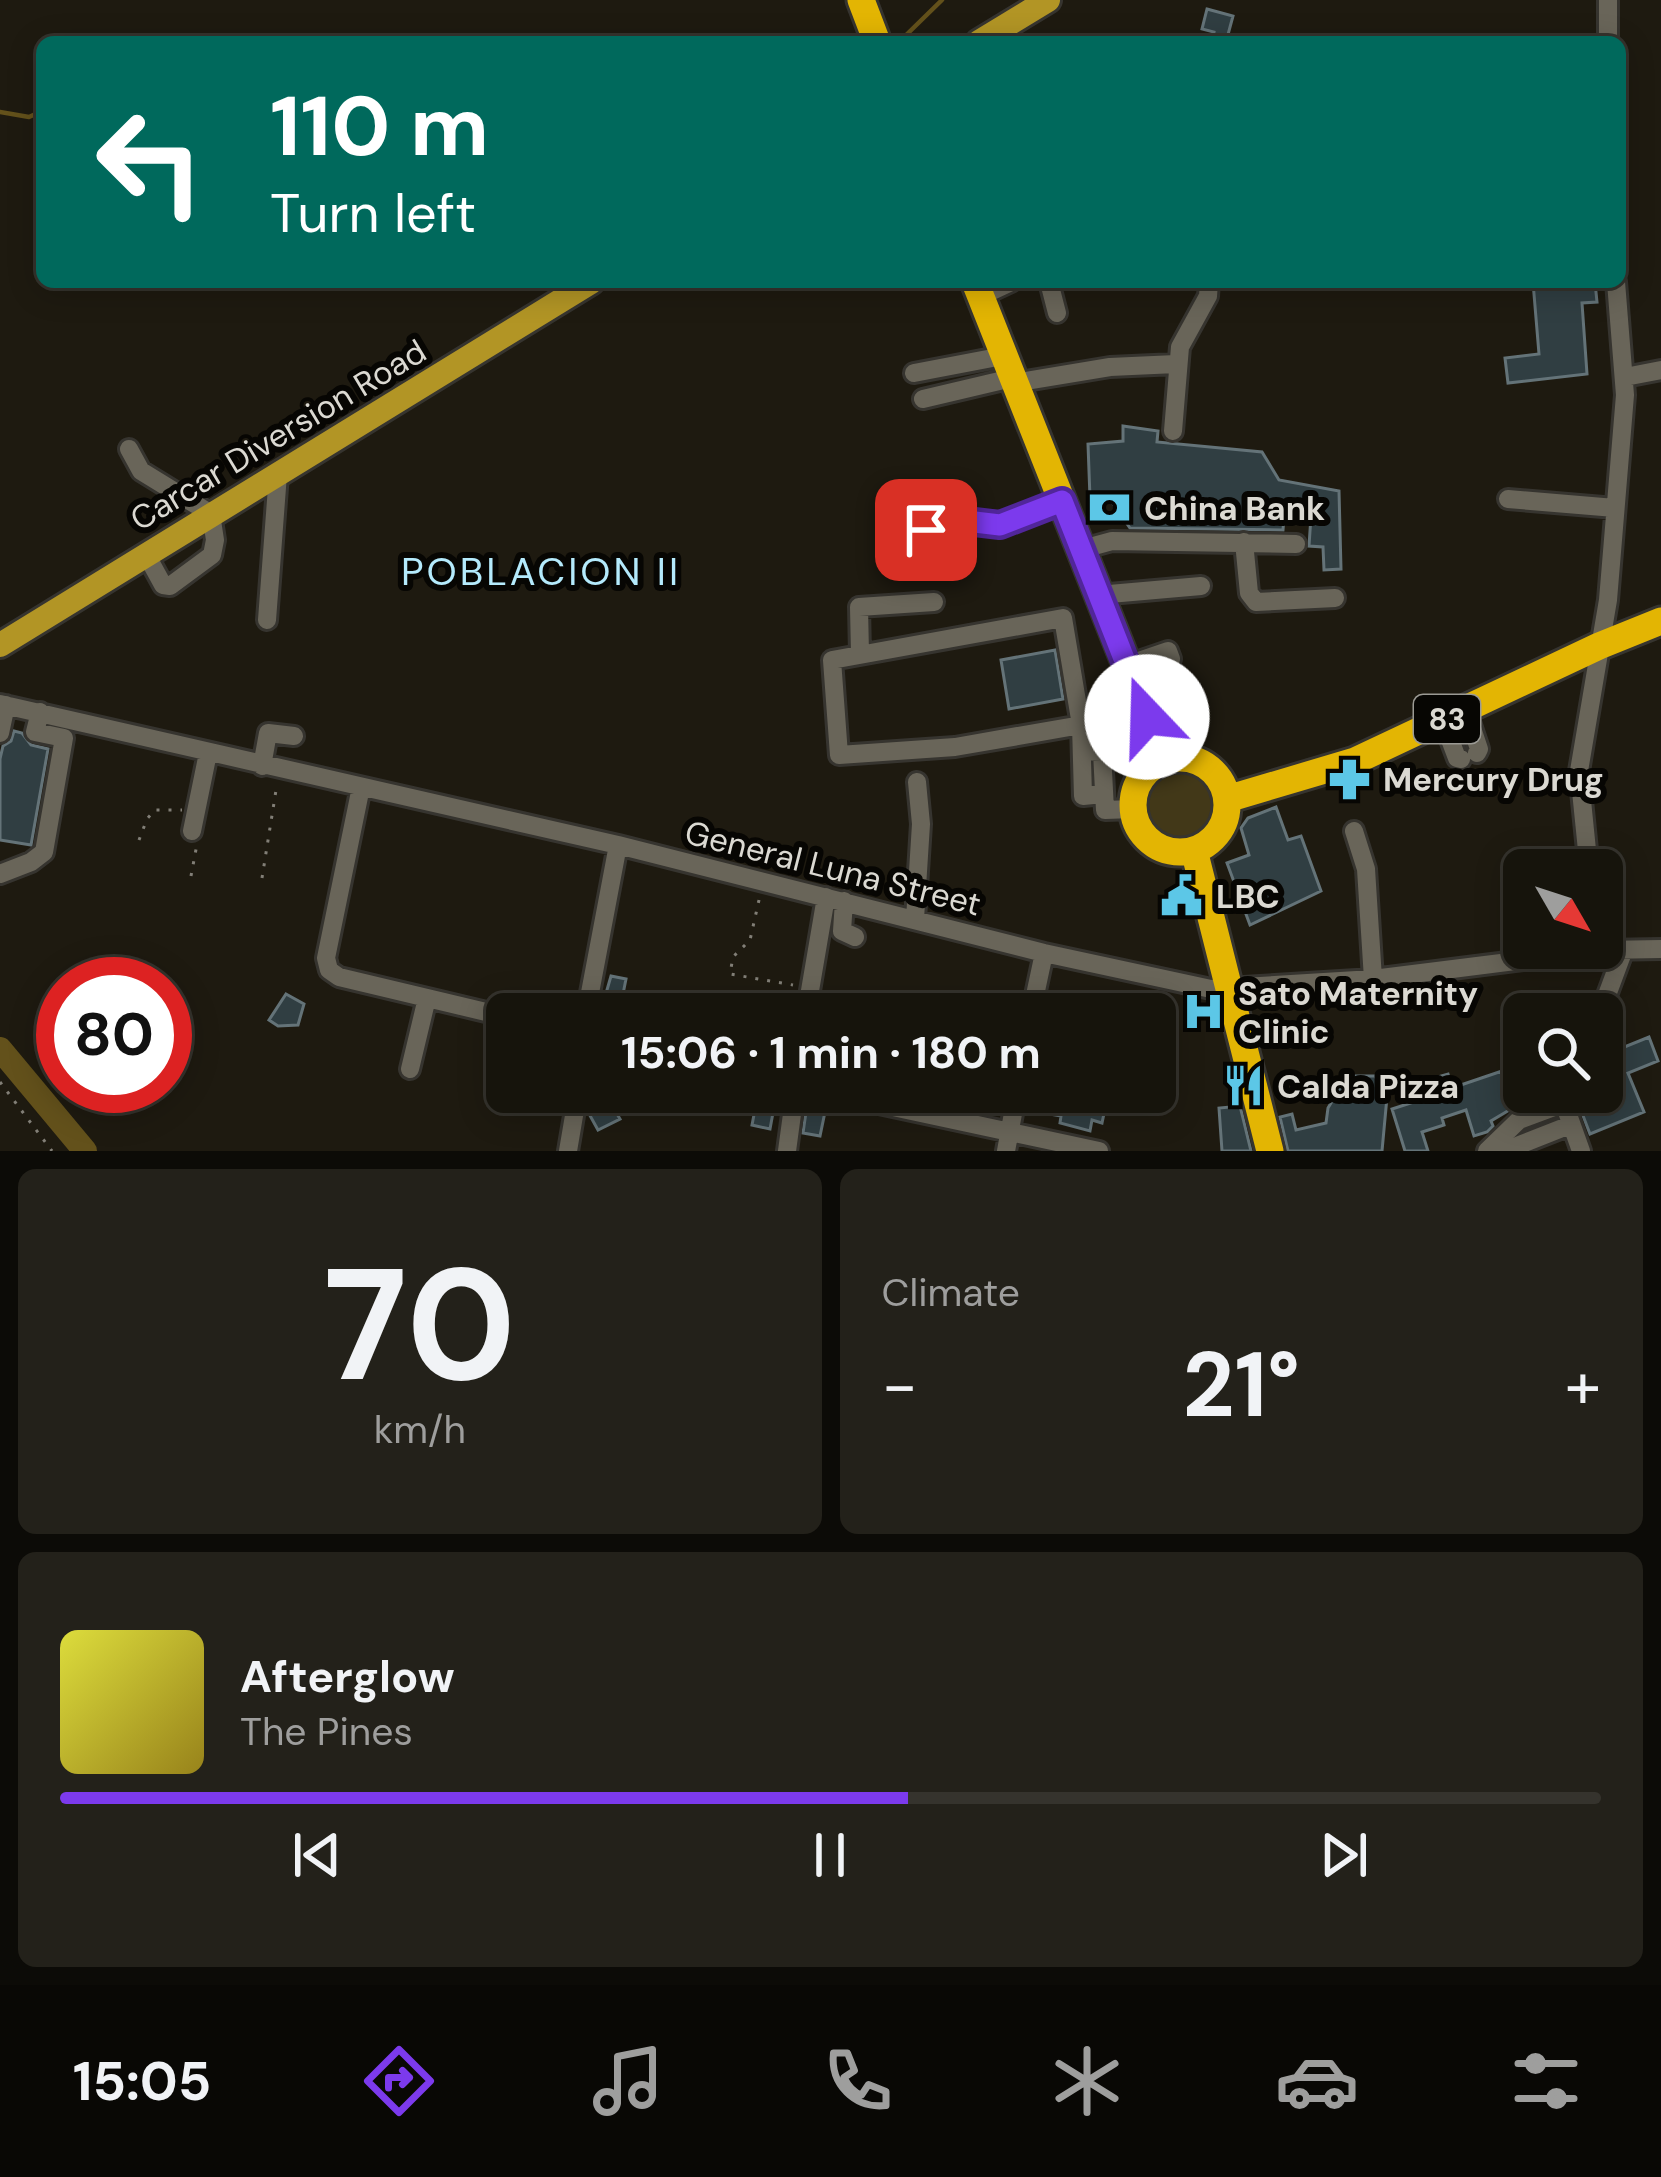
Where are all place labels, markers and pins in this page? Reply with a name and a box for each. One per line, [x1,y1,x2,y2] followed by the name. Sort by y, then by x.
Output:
[875,479,977,581] pin
[1087,485,1133,531] bank icon: China Bank
[1144,487,1325,530] place label: China Bank
[1326,756,1372,802] pharmacy icon: Mercury Drug
[1383,758,1604,801] place label: Mercury Drug
[1159,873,1205,919] public building icon: LBC
[1216,875,1280,918] place label: LBC
[1238,972,1478,1053] place label: Sato Maternity Clinic
[1181,989,1227,1035] hospital icon: Sato Maternity Clinic
[1220,1063,1266,1109] restaurant icon: Calda Pizza
[1277,1065,1459,1108] place label: Calda Pizza

